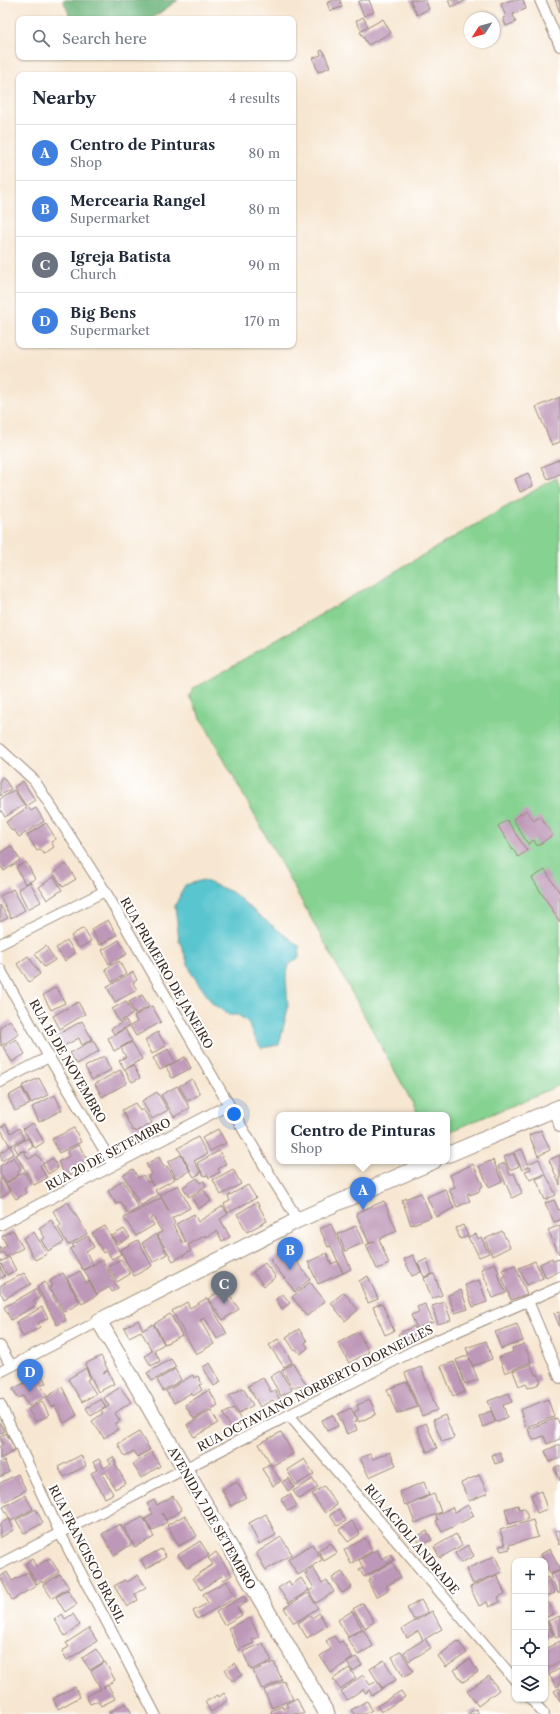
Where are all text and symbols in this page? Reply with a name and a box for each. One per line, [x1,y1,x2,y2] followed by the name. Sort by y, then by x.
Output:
[464,12,500,48] north arrow
[16,16,296,60] search box
[30,27,52,49] icon: search
[62,29,147,48] text: Search here
[32,88,96,108] text: Nearby
[229,90,280,106] text: 4 results
[70,135,215,154] text: Centro de Pinturas
[40,145,50,161] text: A
[248,145,280,161] text: 80 m
[70,154,102,170] text: Shop
[70,191,206,210] text: Mercearia Rangel
[40,201,50,217] text: B
[248,201,280,217] text: 80 m
[70,210,150,226] text: Supermarket
[70,247,171,266] text: Igreja Batista
[40,257,50,273] text: C
[249,257,280,273] text: 90 m
[70,266,116,282] text: Church
[70,303,136,322] text: Big Bens
[39,313,51,329] text: D
[244,313,280,329] text: 170 m
[70,322,150,338] text: Supermarket
[117,895,217,1051] street label: RUA PRIMEIRO DE JANEIRO
[26,996,110,1126] street label: RUA 15 DE NOVEMBRO
[224,1104,244,1124] your location
[276,1112,450,1164] popup
[43,1115,173,1193] street label: RUA 20 DE SETEMBRO
[290,1121,436,1140] text: Centro de Pinturas
[290,1140,322,1156] text: Shop
[350,1177,376,1210] pin: A
[277,1237,303,1270] pin: B
[211,1271,237,1304] pin: C
[194,1322,436,1454] street label: RUA OCTAVIANO NORBERTO DORNELLES
[17,1359,43,1392] pin: D
[164,1443,259,1592] street label: AVENIDA 7 DE SETEMBRO
[361,1481,463,1597] street label: RUA ACIOLI ANDRADE
[46,1482,129,1626] street label: RUA FRANCISCO BRASIL
[512,1558,548,1702] map controls
[512,1558,548,1594] button: +
[512,1594,548,1630] button: −
[512,1630,548,1666] button: locate
[512,1666,548,1702] button: layers

